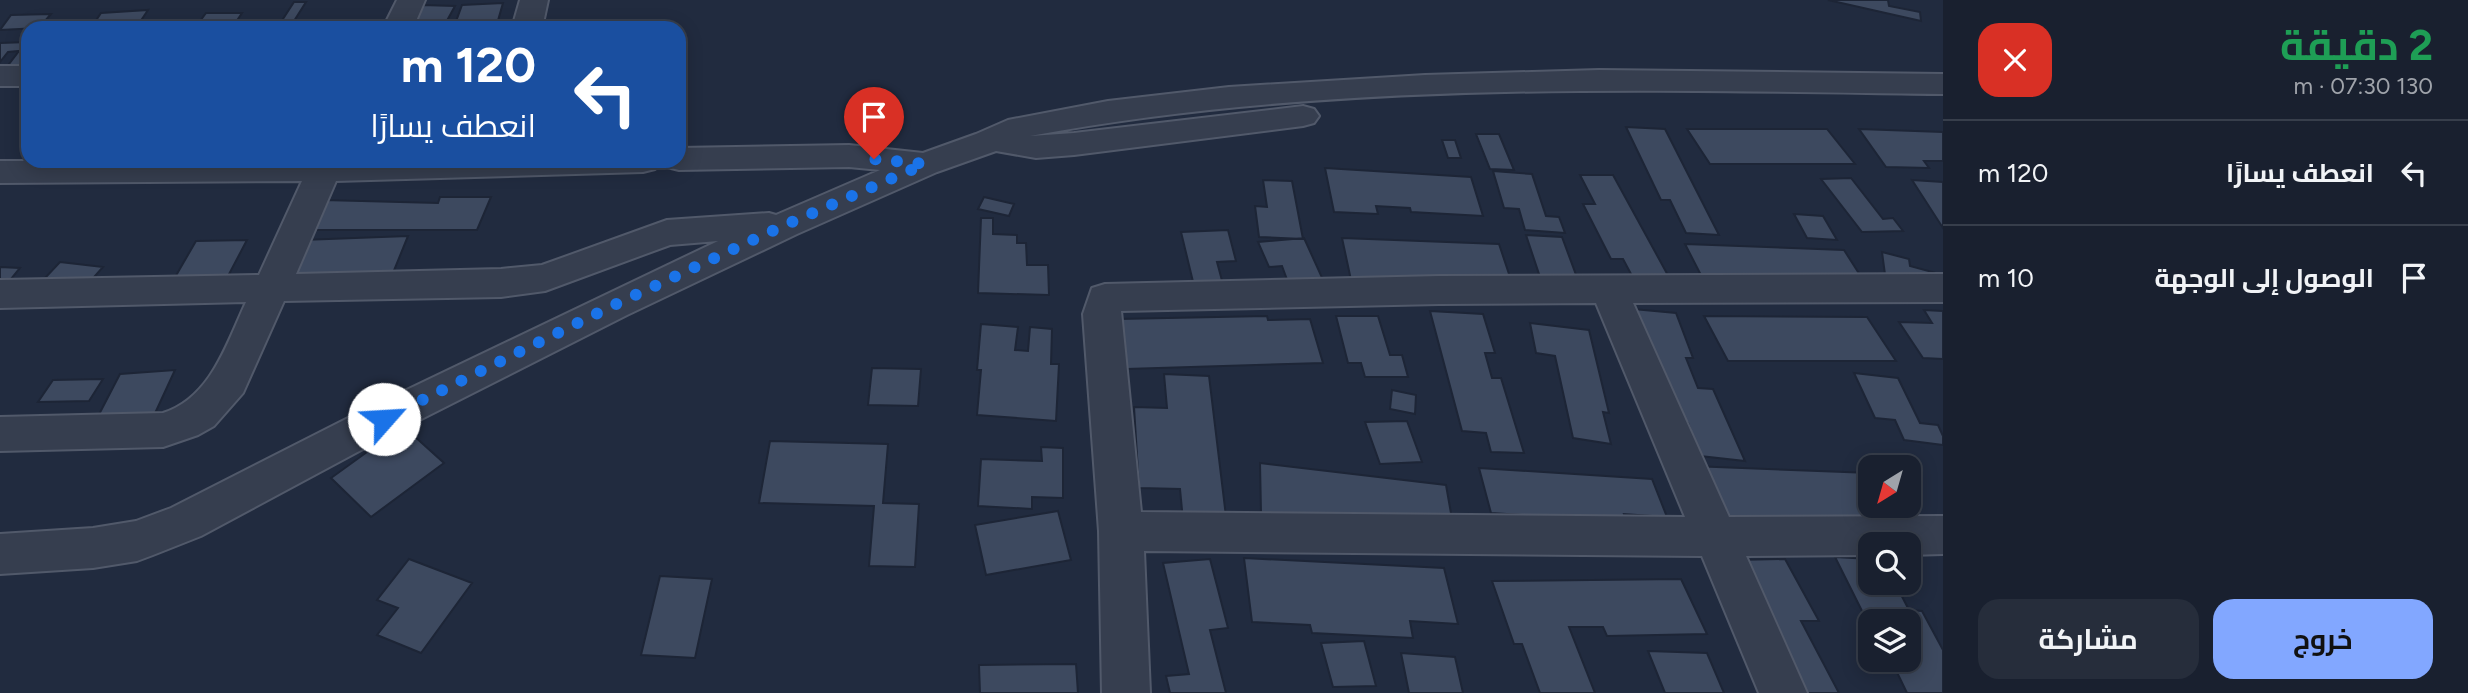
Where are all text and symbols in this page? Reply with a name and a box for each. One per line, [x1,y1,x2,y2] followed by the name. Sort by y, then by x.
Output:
[2280,20,2433,71] text: 2 دقيقة
[1978,23,2052,97] button: close
[401,35,536,94] text: 120 m
[560,49,651,140] icon: left
[2294,72,2433,100] text: 130 m · 07:30
[844,87,904,159] pin
[855,98,893,136] icon: arrive
[370,107,536,145] text: انعطف يسارًا
[2395,154,2433,192] icon: left
[1978,157,2049,189] text: 120 m
[2226,157,2374,189] text: انعطف يسارًا
[2395,259,2433,297] icon: arrive
[1978,262,2034,294] text: 10 m
[2154,262,2374,294] text: الوصول إلى الوجهة
[347,382,421,456] position arrow
[1858,455,1922,518] north arrow
[1858,455,1921,672] map controls
[1858,532,1921,595] button: search
[1978,599,2199,679] button: مشاركة
[2213,599,2433,679] button: خروج
[1858,609,1921,672] button: layers

